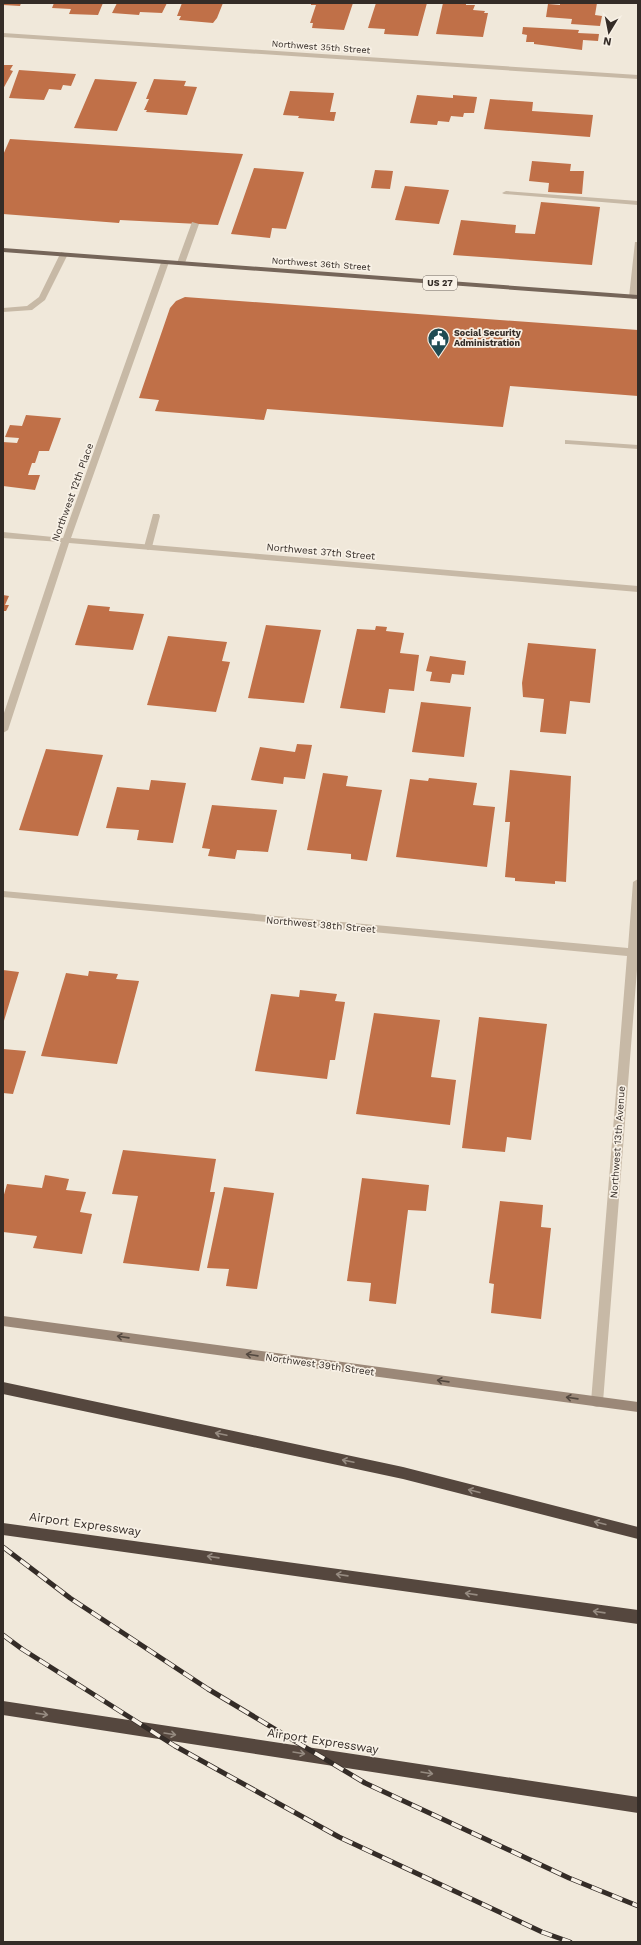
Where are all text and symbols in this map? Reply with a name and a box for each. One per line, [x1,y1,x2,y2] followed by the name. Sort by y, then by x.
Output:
[589,12,629,52] north arrow
[602,34,612,48] text: N
[271,39,371,55] street label: Northwest 35th Street
[271,256,371,272] street label: Northwest 36th Street
[423,276,457,290] road number: US 27
[426,325,452,358] public building icon: Social Security Administration
[454,328,522,348] place label: Social Security Administration
[50,441,95,543] street label: Northwest 12th Place
[266,541,377,562] street label: Northwest 37th Street
[266,914,377,935] street label: Northwest 38th Street
[608,1085,627,1199] street label: Northwest 13th Avenue
[117,1333,130,1341] one-way arrow
[246,1351,259,1359] one-way arrow
[265,1351,376,1378] street label: Northwest 39th Street
[437,1377,450,1385] one-way arrow
[565,1395,578,1402] one-way arrow
[215,1430,228,1438] one-way arrow
[342,1457,355,1465] one-way arrow
[468,1487,481,1494] one-way arrow
[28,1509,142,1539] street label: Airport Expressway
[594,1519,607,1527] one-way arrow
[207,1553,220,1561] one-way arrow
[336,1571,349,1579] one-way arrow
[465,1590,478,1598] one-way arrow
[593,1608,606,1616] one-way arrow
[35,1710,48,1718] one-way arrow
[266,1725,380,1757] street label: Airport Expressway
[163,1730,176,1738] one-way arrow
[292,1749,305,1757] one-way arrow
[420,1769,433,1777] one-way arrow

